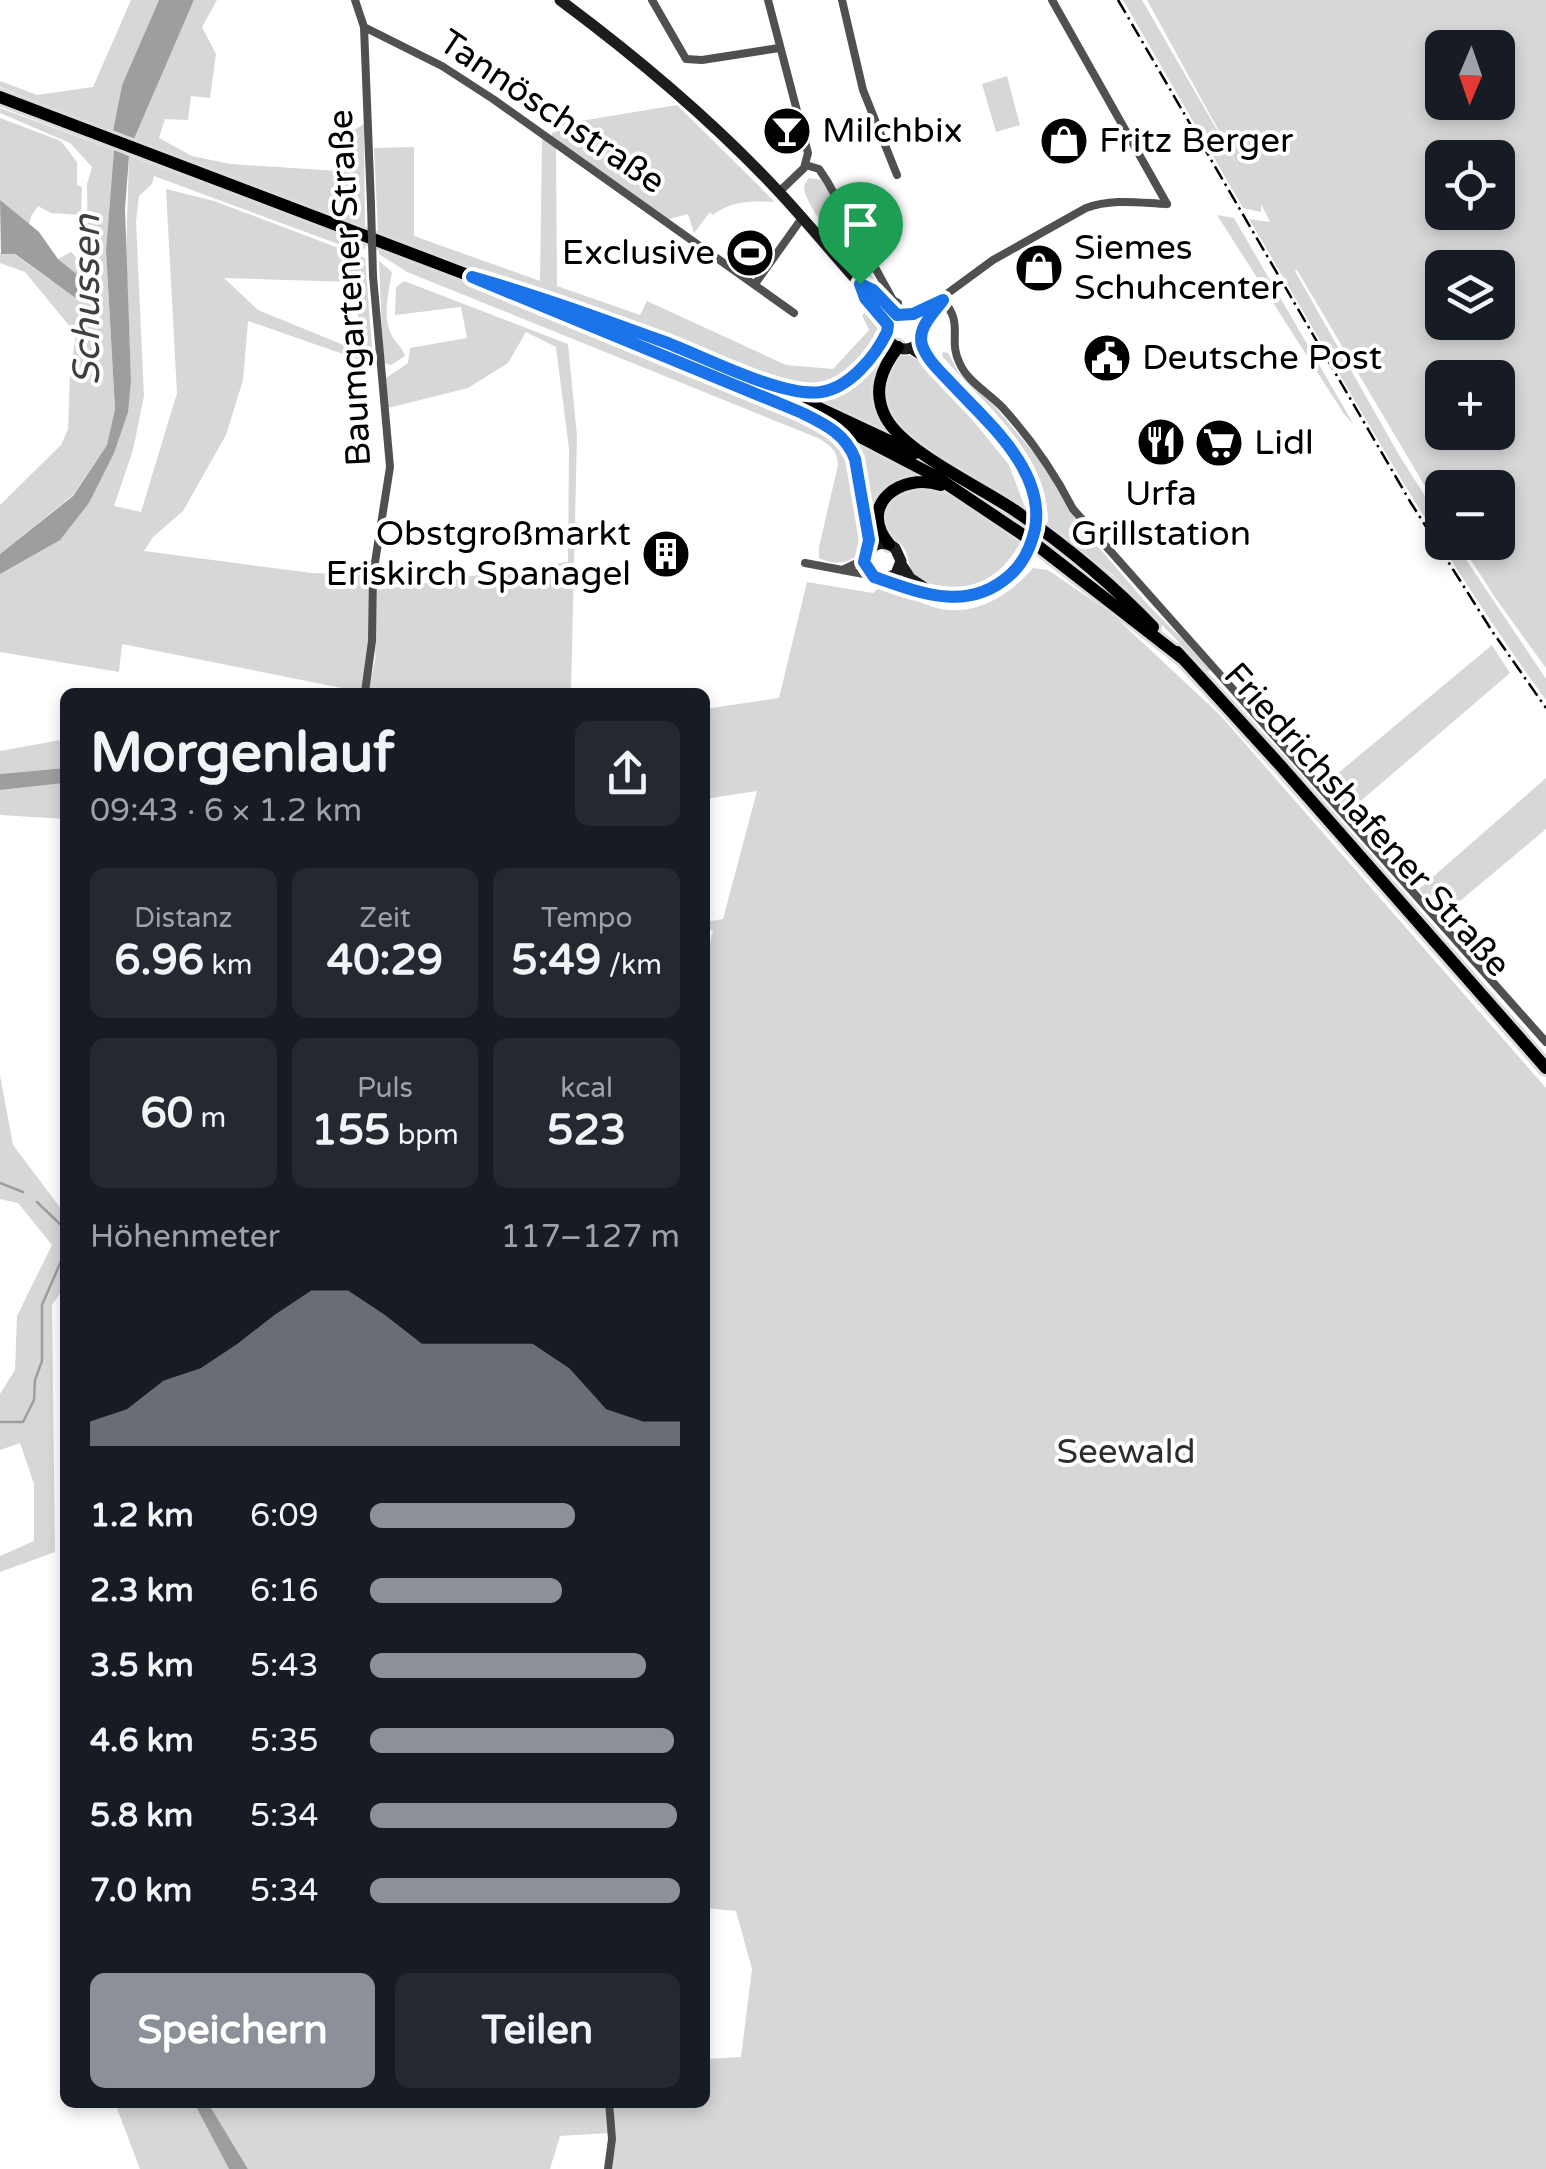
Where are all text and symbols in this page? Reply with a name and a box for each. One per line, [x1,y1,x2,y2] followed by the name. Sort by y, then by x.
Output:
[431,21,673,203] street label: Tannöschstraße
[1425,30,1515,120] north arrow
[1425,30,1515,560] map controls
[761,105,813,157] bar icon: Milchbix
[320,109,380,467] street label: Baumgartener Straße
[822,110,963,152] place label: Milchbix
[1038,115,1090,167] shop icon: Fritz Berger
[1099,120,1294,162] place label: Fritz Berger
[1425,140,1515,230] button: locate
[818,182,903,285] pin
[833,197,888,252] icon: arrive
[64,214,110,385] water label: Schussen
[724,227,776,279] sports icon: Exclusive
[1074,227,1284,309] place label: Siemes Schuhcenter
[562,232,715,274] place label: Exclusive
[1013,242,1065,294] shop icon: Siemes Schuhcenter
[1425,250,1515,340] button: layers
[1081,332,1133,384] public building icon: Deutsche Post
[1142,337,1382,379] place label: Deutsche Post
[1425,360,1515,450] button: +
[1135,416,1187,468] restaurant icon: Urfa Grillstation
[1193,417,1245,469] supermarket icon: Lidl
[1254,422,1314,464] place label: Lidl
[1425,470,1515,560] button: −
[1071,473,1251,555] place label: Urfa Grillstation
[326,513,631,595] place label: Obstgroßmarkt Eriskirch Spanagel
[640,528,692,580] building icon: Obstgroßmarkt Eriskirch Spanagel
[1215,654,1519,986] street label: Friedrichshafener Straße
[90,721,394,787] text: Morgenlauf
[575,721,680,826] button: share
[90,792,362,830] text: 09:43 · 6 × 1.2 km
[134,901,233,935] text: Distanz
[359,901,411,935] text: Zeit
[541,901,632,935] text: Tempo
[114,935,204,986] text: 6.96
[327,935,443,986] text: 40:29
[511,935,601,986] text: 5:49
[204,948,252,982] text: km
[601,948,662,982] text: /km
[357,1071,413,1105] text: Puls
[560,1071,613,1105] text: kcal
[140,1088,193,1139] text: 60
[193,1101,226,1135] text: m
[311,1105,390,1156] text: 155
[547,1105,626,1156] text: 523
[390,1118,459,1152] text: bpm
[90,1218,280,1256] text: Höhenmeter
[500,1218,680,1256] text: 117–127 m
[1057,1431,1196,1473] park label: Seewald
[90,1497,194,1535] text: 1.2 km
[250,1497,319,1535] text: 6:09
[90,1572,194,1610] text: 2.3 km
[250,1572,319,1610] text: 6:16
[90,1647,194,1685] text: 3.5 km
[250,1647,319,1685] text: 5:43
[90,1722,194,1760] text: 4.6 km
[250,1722,319,1760] text: 5:35
[90,1797,193,1835] text: 5.8 km
[250,1797,319,1835] text: 5:34
[90,1872,192,1910] text: 7.0 km
[250,1872,319,1910] text: 5:34
[90,1973,375,2088] button: Speichern
[395,1973,680,2088] button: Teilen

